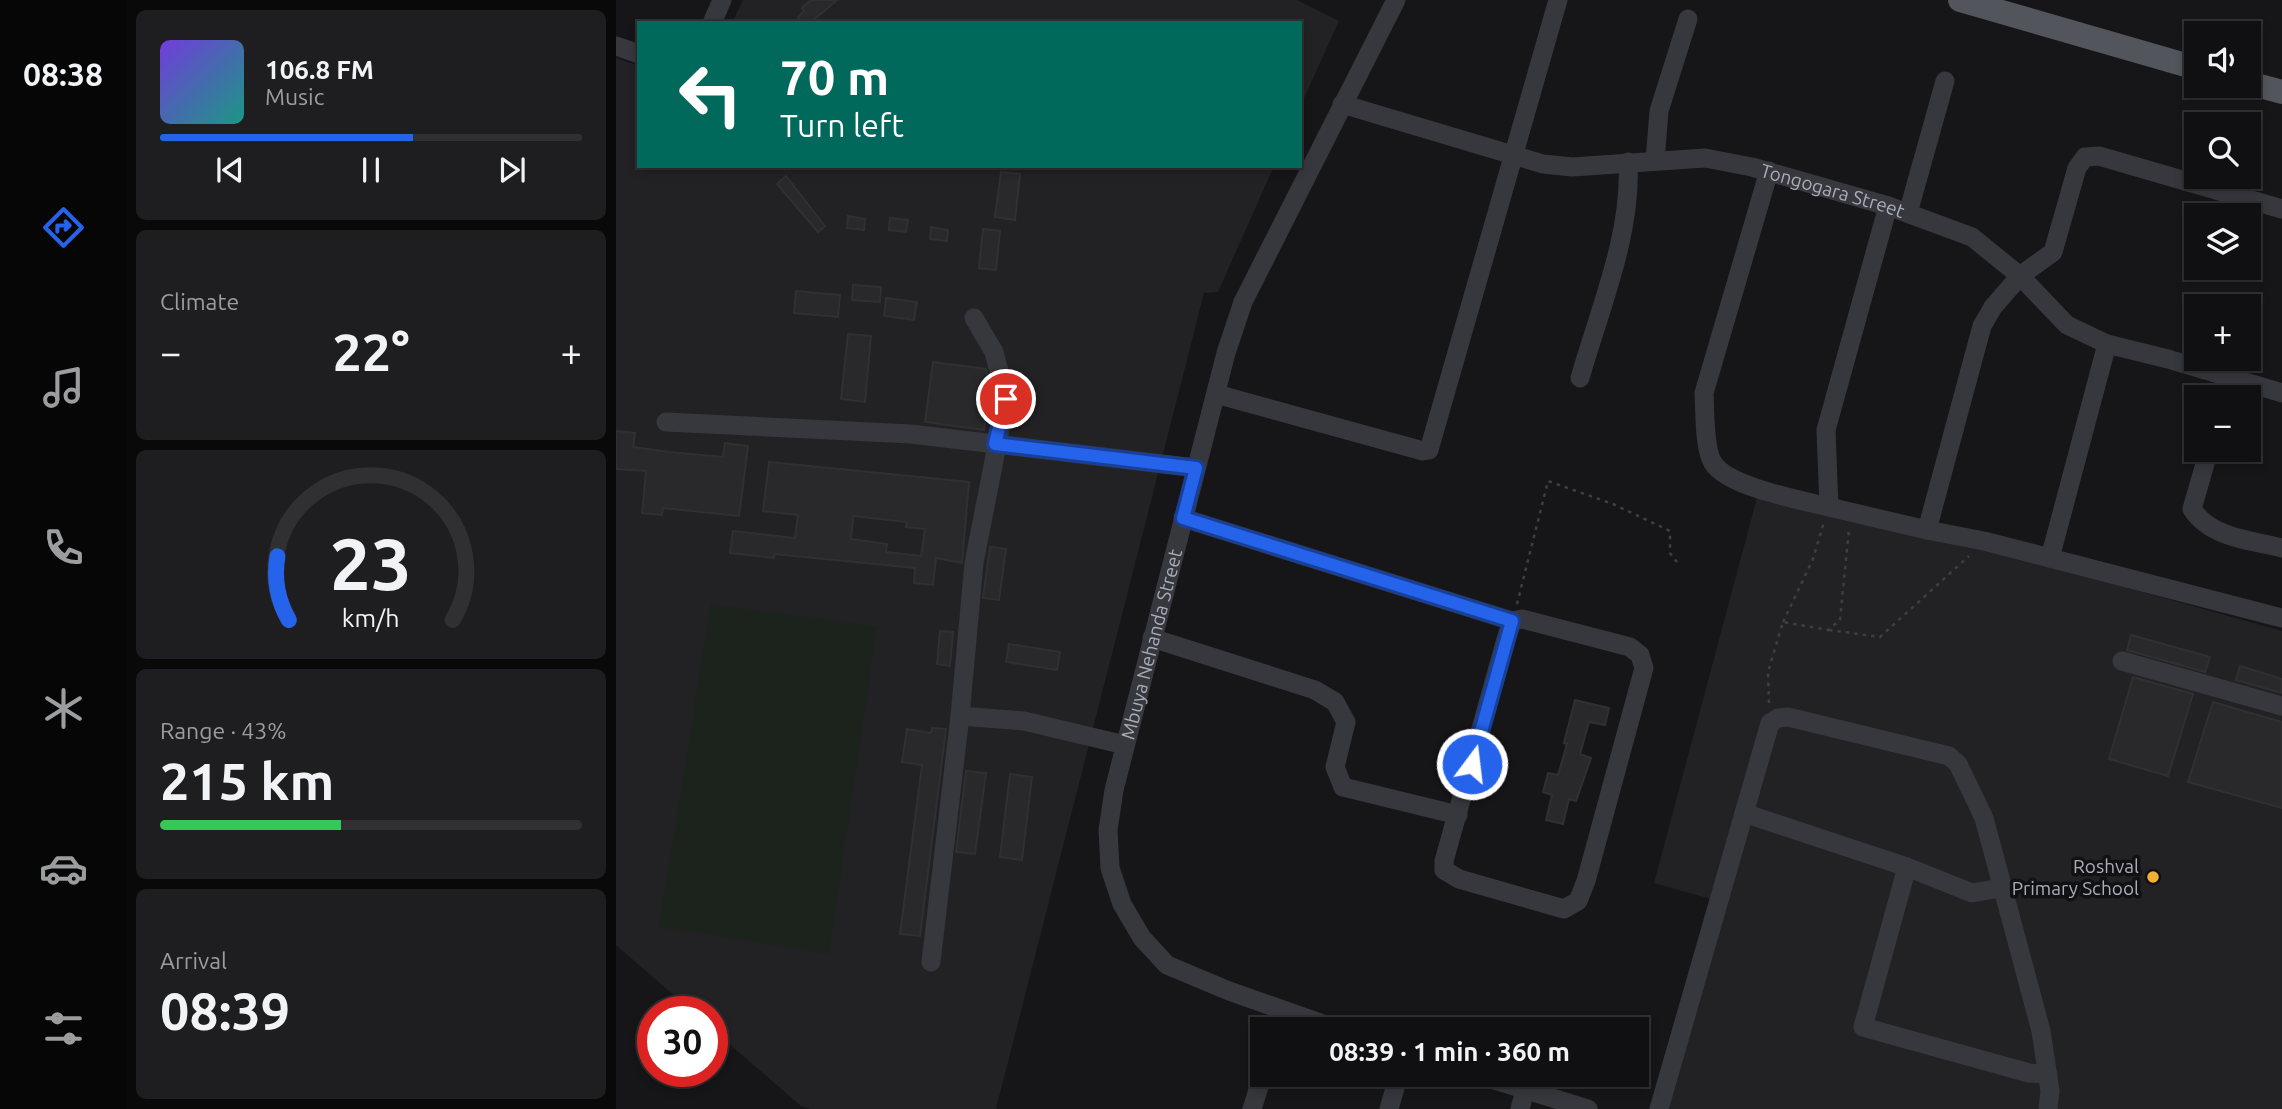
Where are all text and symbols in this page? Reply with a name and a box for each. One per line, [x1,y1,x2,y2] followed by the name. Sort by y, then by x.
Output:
[2184,21,2261,462] map controls
[2184,21,2261,98] button: sound
[665,49,756,140] icon: left
[780,49,889,104] text: 70 m
[265,55,374,84] text: 106.8 FM
[23,56,103,92] text: 08:38
[265,84,324,109] text: Music
[780,107,904,143] text: Turn left
[2184,112,2261,189] button: search
[211,151,249,189] icon: previous
[352,151,390,189] icon: pause
[493,151,531,189] icon: next
[1758,159,1908,222] street label: Tongogara Street
[39,203,88,252] icon: directions
[2184,203,2261,280] button: layers
[160,289,239,314] text: Climate
[2184,294,2261,371] button: +
[332,323,410,381] text: 22°
[160,331,181,373] text: −
[561,331,582,373] text: +
[39,363,88,412] icon: music
[976,369,1036,429] pin
[987,380,1025,418] icon: arrive
[2184,385,2261,462] button: −
[39,523,88,572] icon: phone
[330,523,412,605] text: 23
[1116,546,1186,742] street label: Mbuya Nehanda Street
[342,604,400,632] text: km/h
[39,684,88,733] icon: climate
[160,718,287,743] text: Range · 43%
[1435,727,1509,801] position arrow
[160,752,334,810] text: 215 km
[39,844,88,893] icon: car
[2012,855,2139,899] place label: Roshval Primary School
[2145,869,2161,885] marker: Roshval Primary School
[160,948,227,973] text: Arrival
[160,982,290,1040] text: 08:39
[637,996,728,1087] speed limit sign: 30
[39,1004,88,1053] icon: filters
[1329,1037,1570,1066] text: 08:39 · 1 min · 360 m

